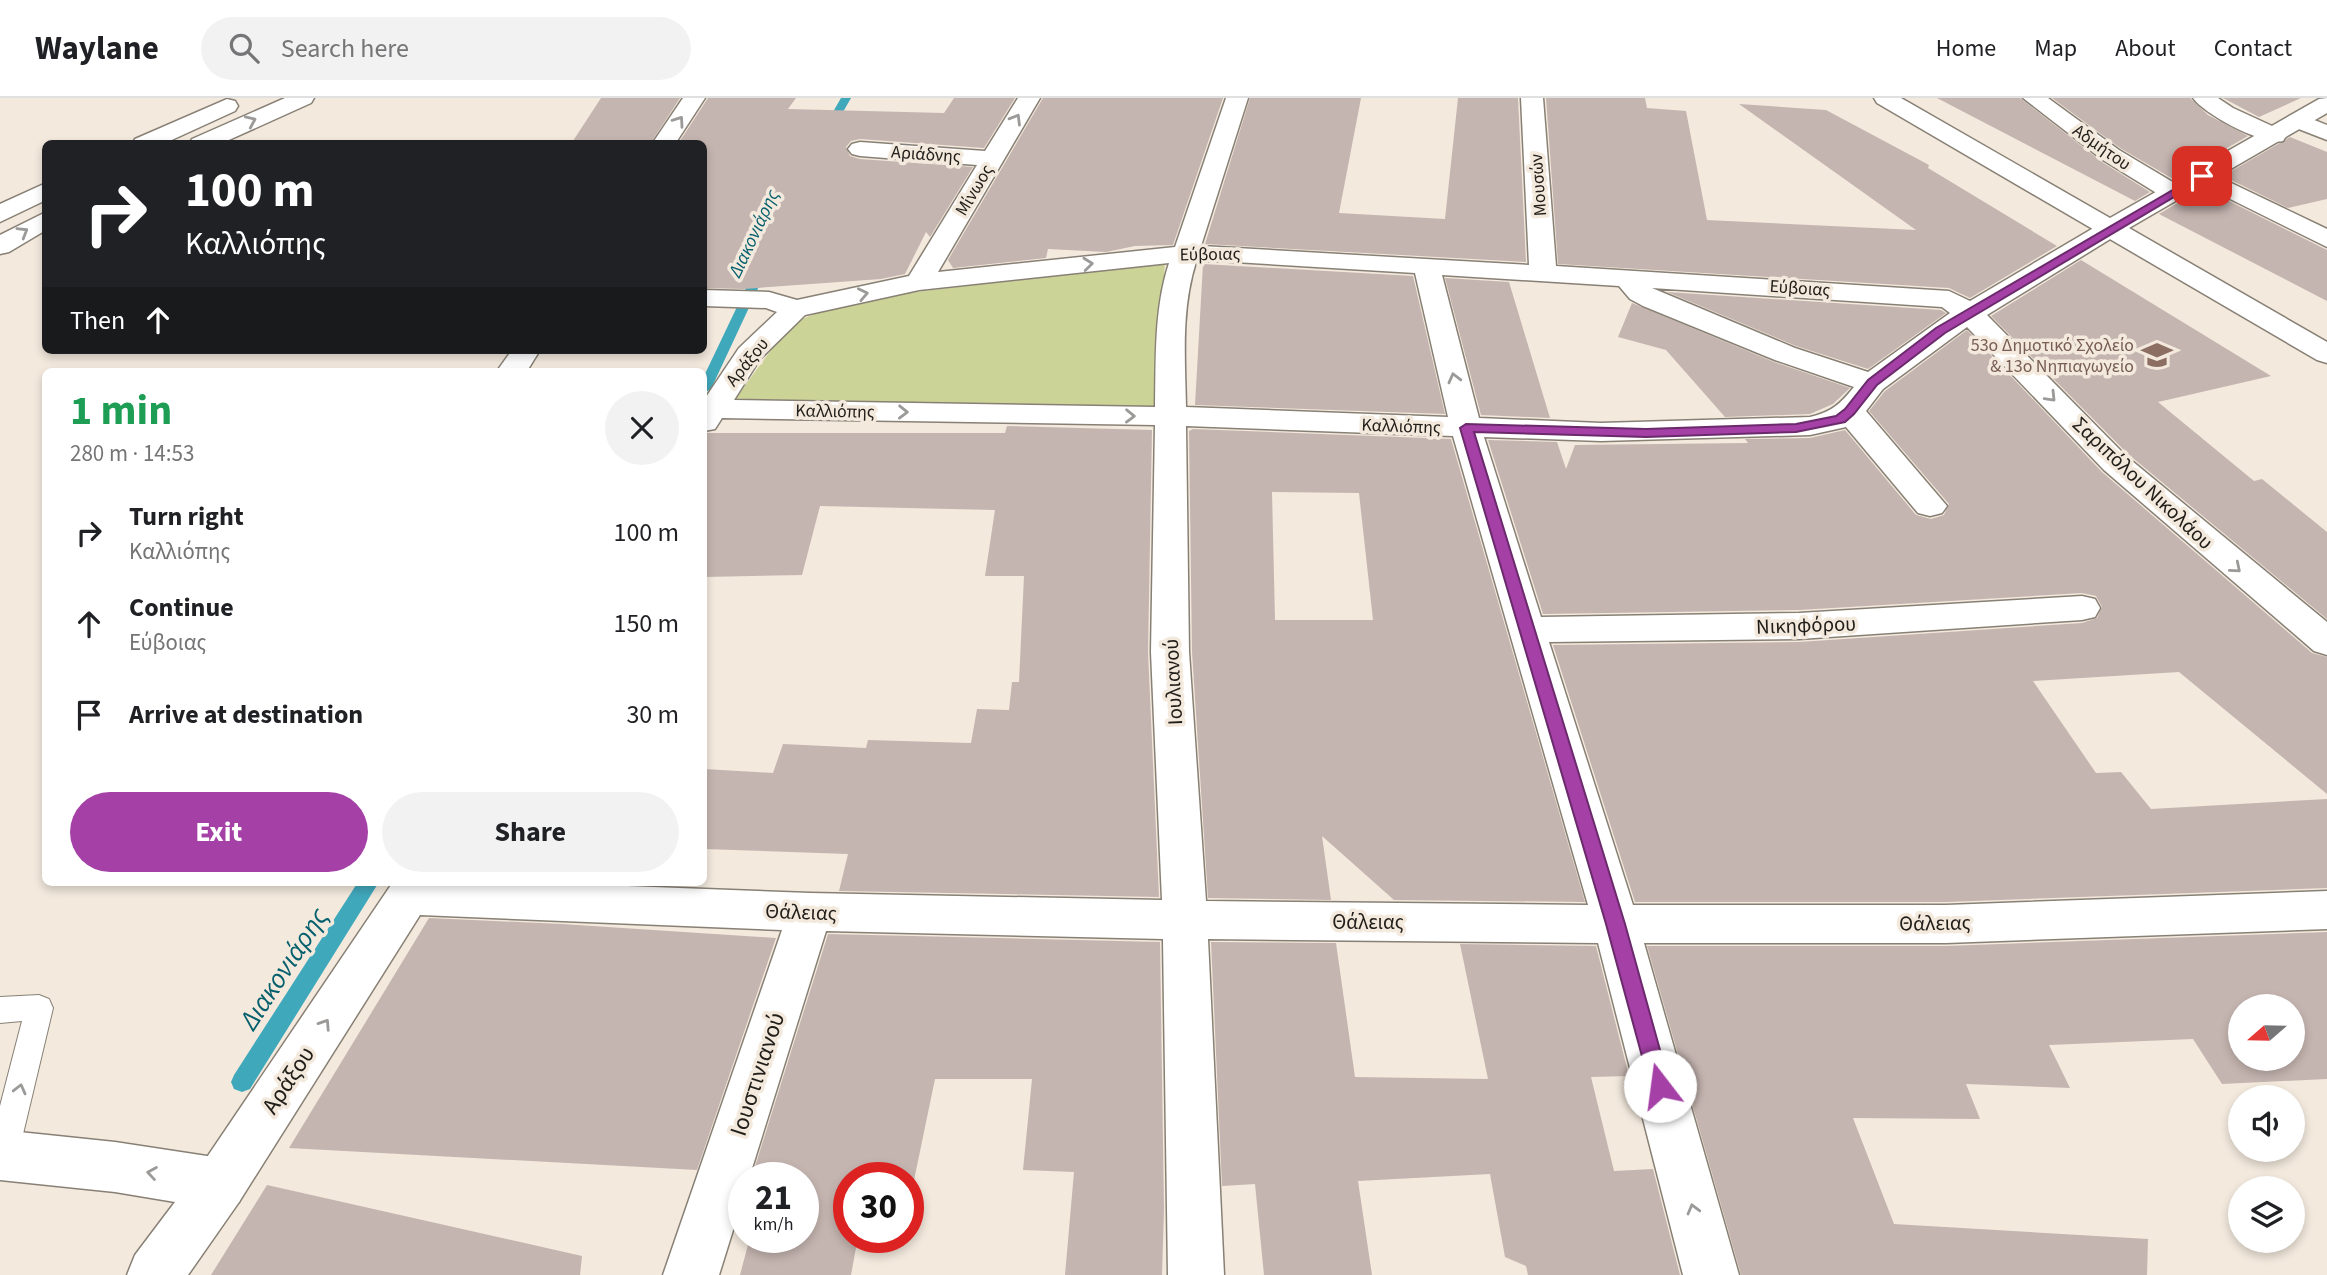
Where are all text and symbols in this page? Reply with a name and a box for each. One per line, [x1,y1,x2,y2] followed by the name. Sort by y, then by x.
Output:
[201,17,691,80] search box
[35,25,159,72] text: Waylane
[225,29,263,67] icon: search
[281,30,409,67] text: Search here
[1936,31,1996,66] text: Home
[2034,31,2077,66] text: Map
[2115,31,2176,66] text: About
[2214,31,2292,66] text: Contact
[1008,113,1021,126] one-way arrow
[244,115,257,129] one-way arrow
[671,116,683,129] one-way arrow
[2068,118,2136,177] street label: Αδμήτου
[890,140,962,169] street label: Αριάδνης
[2172,146,2232,206] pin
[1524,153,1553,217] street label: Μουσών
[185,156,314,226] text: 100 m
[2183,157,2221,195] icon: arrive
[949,160,1000,221] street label: Μίνωος
[70,168,161,259] icon: right
[722,185,787,283] water label: Διακονιάρης
[185,221,326,267] text: Καλλιόπης
[15,227,28,240] one-way arrow
[1179,241,1241,268] street label: Εύβοιας
[1083,256,1094,271] one-way arrow
[1769,274,1831,303] street label: Εύβοιας
[857,288,869,303] one-way arrow
[139,301,177,339] icon: ahead
[70,302,125,339] text: Then
[720,333,775,392] street label: Αράξου
[1971,333,2134,379] place label: 53ο Δημοτικό Σχολείο & 13ο Νηπιαγωγείο
[2140,338,2174,372] school or university icon: 53ο Δημοτικό Σχολείο & 13ο Νηπιαγωγείο
[1448,372,1462,384] one-way arrow
[70,381,172,441] text: 1 min
[2042,389,2055,402] one-way arrow
[605,391,679,465] button: close
[795,398,875,425] street label: Καλλιόπης
[898,404,908,420] one-way arrow
[1125,408,1136,423] one-way arrow
[2066,410,2220,556] street label: Σαριπόλου Νικολάου
[1361,413,1441,440] street label: Καλλιόπης
[70,437,194,470] text: 280 m · 14:53
[129,498,244,535] text: Turn right
[70,514,108,552] icon: right
[613,514,679,551] text: 100 m
[129,535,230,568] text: Καλλιόπης
[2229,559,2241,572] one-way arrow
[129,589,234,626] text: Continue
[70,605,108,643] icon: ahead
[613,605,679,642] text: 150 m
[1756,608,1856,642] street label: Νικηφόρου
[129,626,206,659] text: Εύβοιας
[1156,638,1190,726] street label: Ιουλιανού
[70,696,108,734] icon: arrive
[129,696,363,733] text: Arrive at destination
[626,696,679,733] text: 30 m
[70,792,368,872] button: Exit
[382,792,679,872] button: Share
[765,896,837,928] street label: Θάλειας
[229,899,339,1038] water label: Διακονιάρης
[1332,907,1404,937] street label: Θάλειας
[1899,907,1971,939] street label: Θάλειας
[2228,994,2305,1071] north arrow
[2228,994,2305,1253] map controls
[721,1008,794,1141] street label: Ιουστινιανού
[316,1019,329,1032] one-way arrow
[253,1039,323,1121] street label: Αράξου
[1623,1049,1697,1123] position arrow
[11,1083,26,1095] one-way arrow
[2228,1085,2305,1162] button: sound
[833,1162,924,1253] speed limit sign: 30
[146,1166,158,1181] one-way arrow
[755,1173,792,1223] text: 21
[2228,1176,2305,1253] button: layers
[1687,1203,1701,1215] one-way arrow
[754,1212,793,1237] text: km/h

